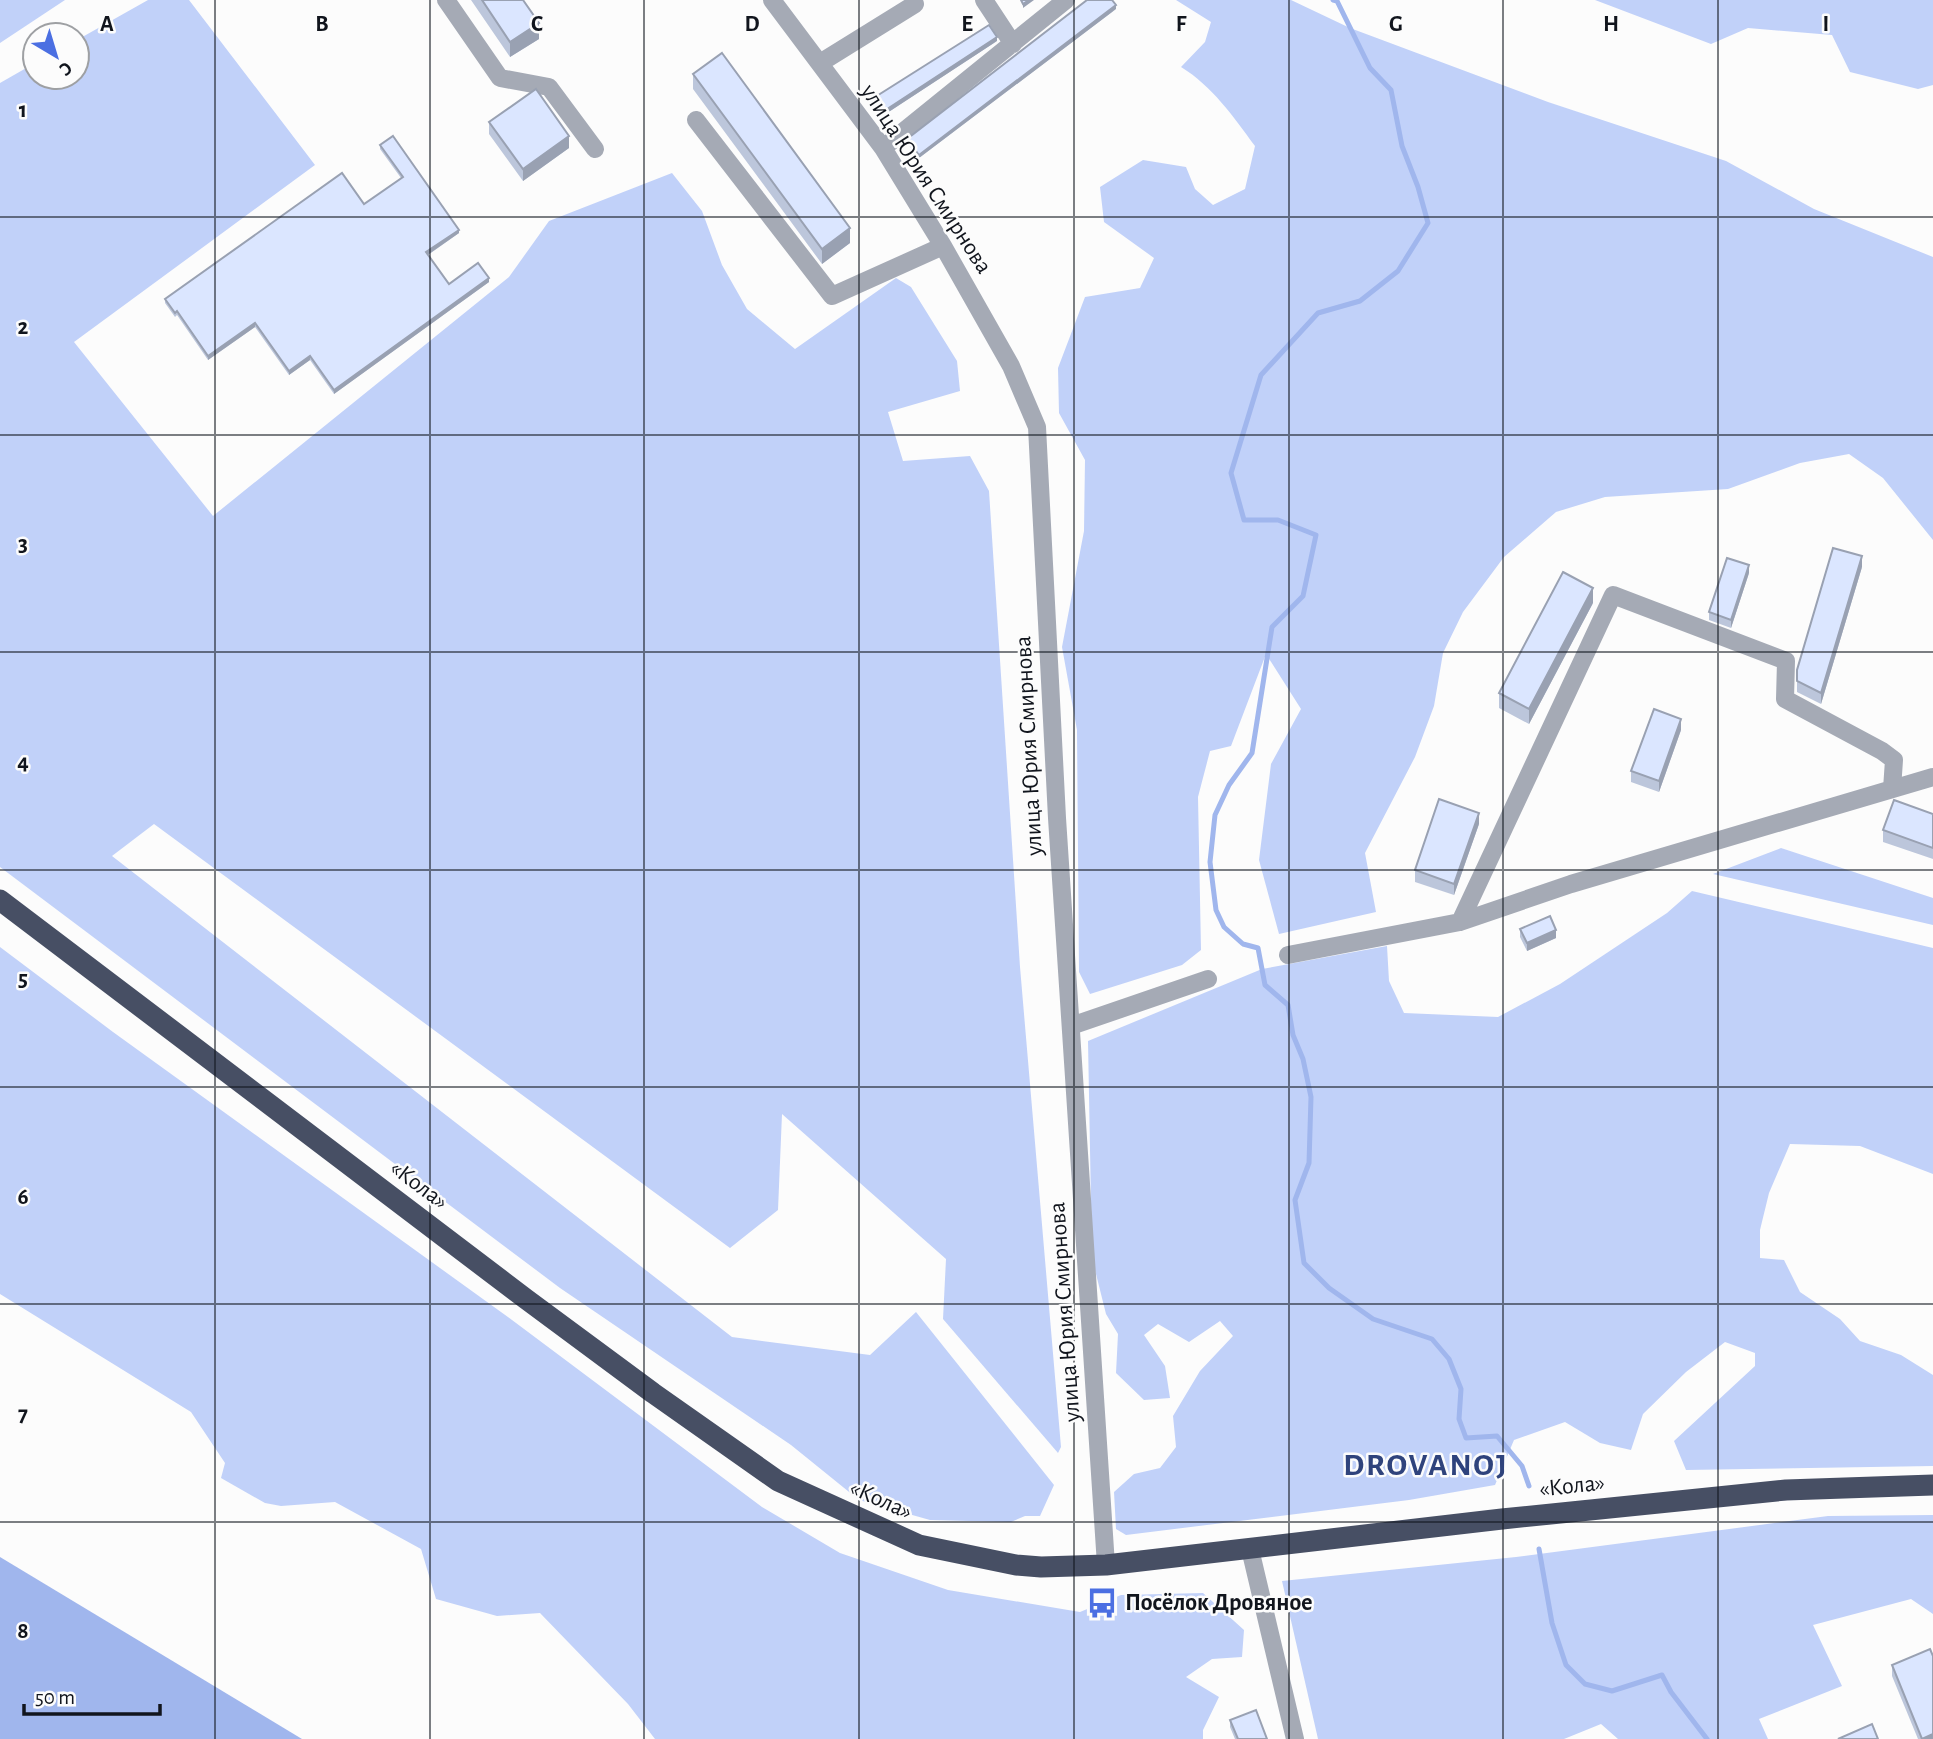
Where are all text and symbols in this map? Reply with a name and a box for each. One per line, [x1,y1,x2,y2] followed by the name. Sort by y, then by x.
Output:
[100,13,114,36] text: A
[315,13,329,36] text: B
[531,13,543,36] text: C
[744,13,760,36] text: D
[961,13,973,36] text: E
[1176,13,1187,36] text: F
[1389,13,1403,36] text: G
[1603,13,1619,36] text: H
[1823,13,1829,36] text: I
[21,21,91,91] north arrow
[56,57,76,79] text: С
[855,79,996,278] street label: улица Юрия Смирнова
[19,99,27,122] text: 1
[18,316,29,339] text: 2
[18,533,28,556] text: 3
[1011,635,1047,858] street label: улица Юрия Смирнова
[17,751,29,774] text: 4
[18,968,28,991] text: 5
[385,1156,453,1214] street label: «Кола»
[17,1186,29,1209] text: 6
[1045,1201,1085,1424] street label: улица Юрия Смирнова
[18,1403,28,1426] text: 7
[1343,1449,1509,1481] district label: DROVANOJ
[1538,1471,1606,1501] street label: «Кола»
[846,1476,916,1524] street label: «Кола»
[1085,1586,1119,1620] bus stop icon: Посёлок Дровяное
[1125,1591,1313,1615] place label: Посёлок Дровяное
[17,1620,29,1643] text: 8
[24,1672,161,1716] scale bar
[35,1687,75,1708] text: 50 m

